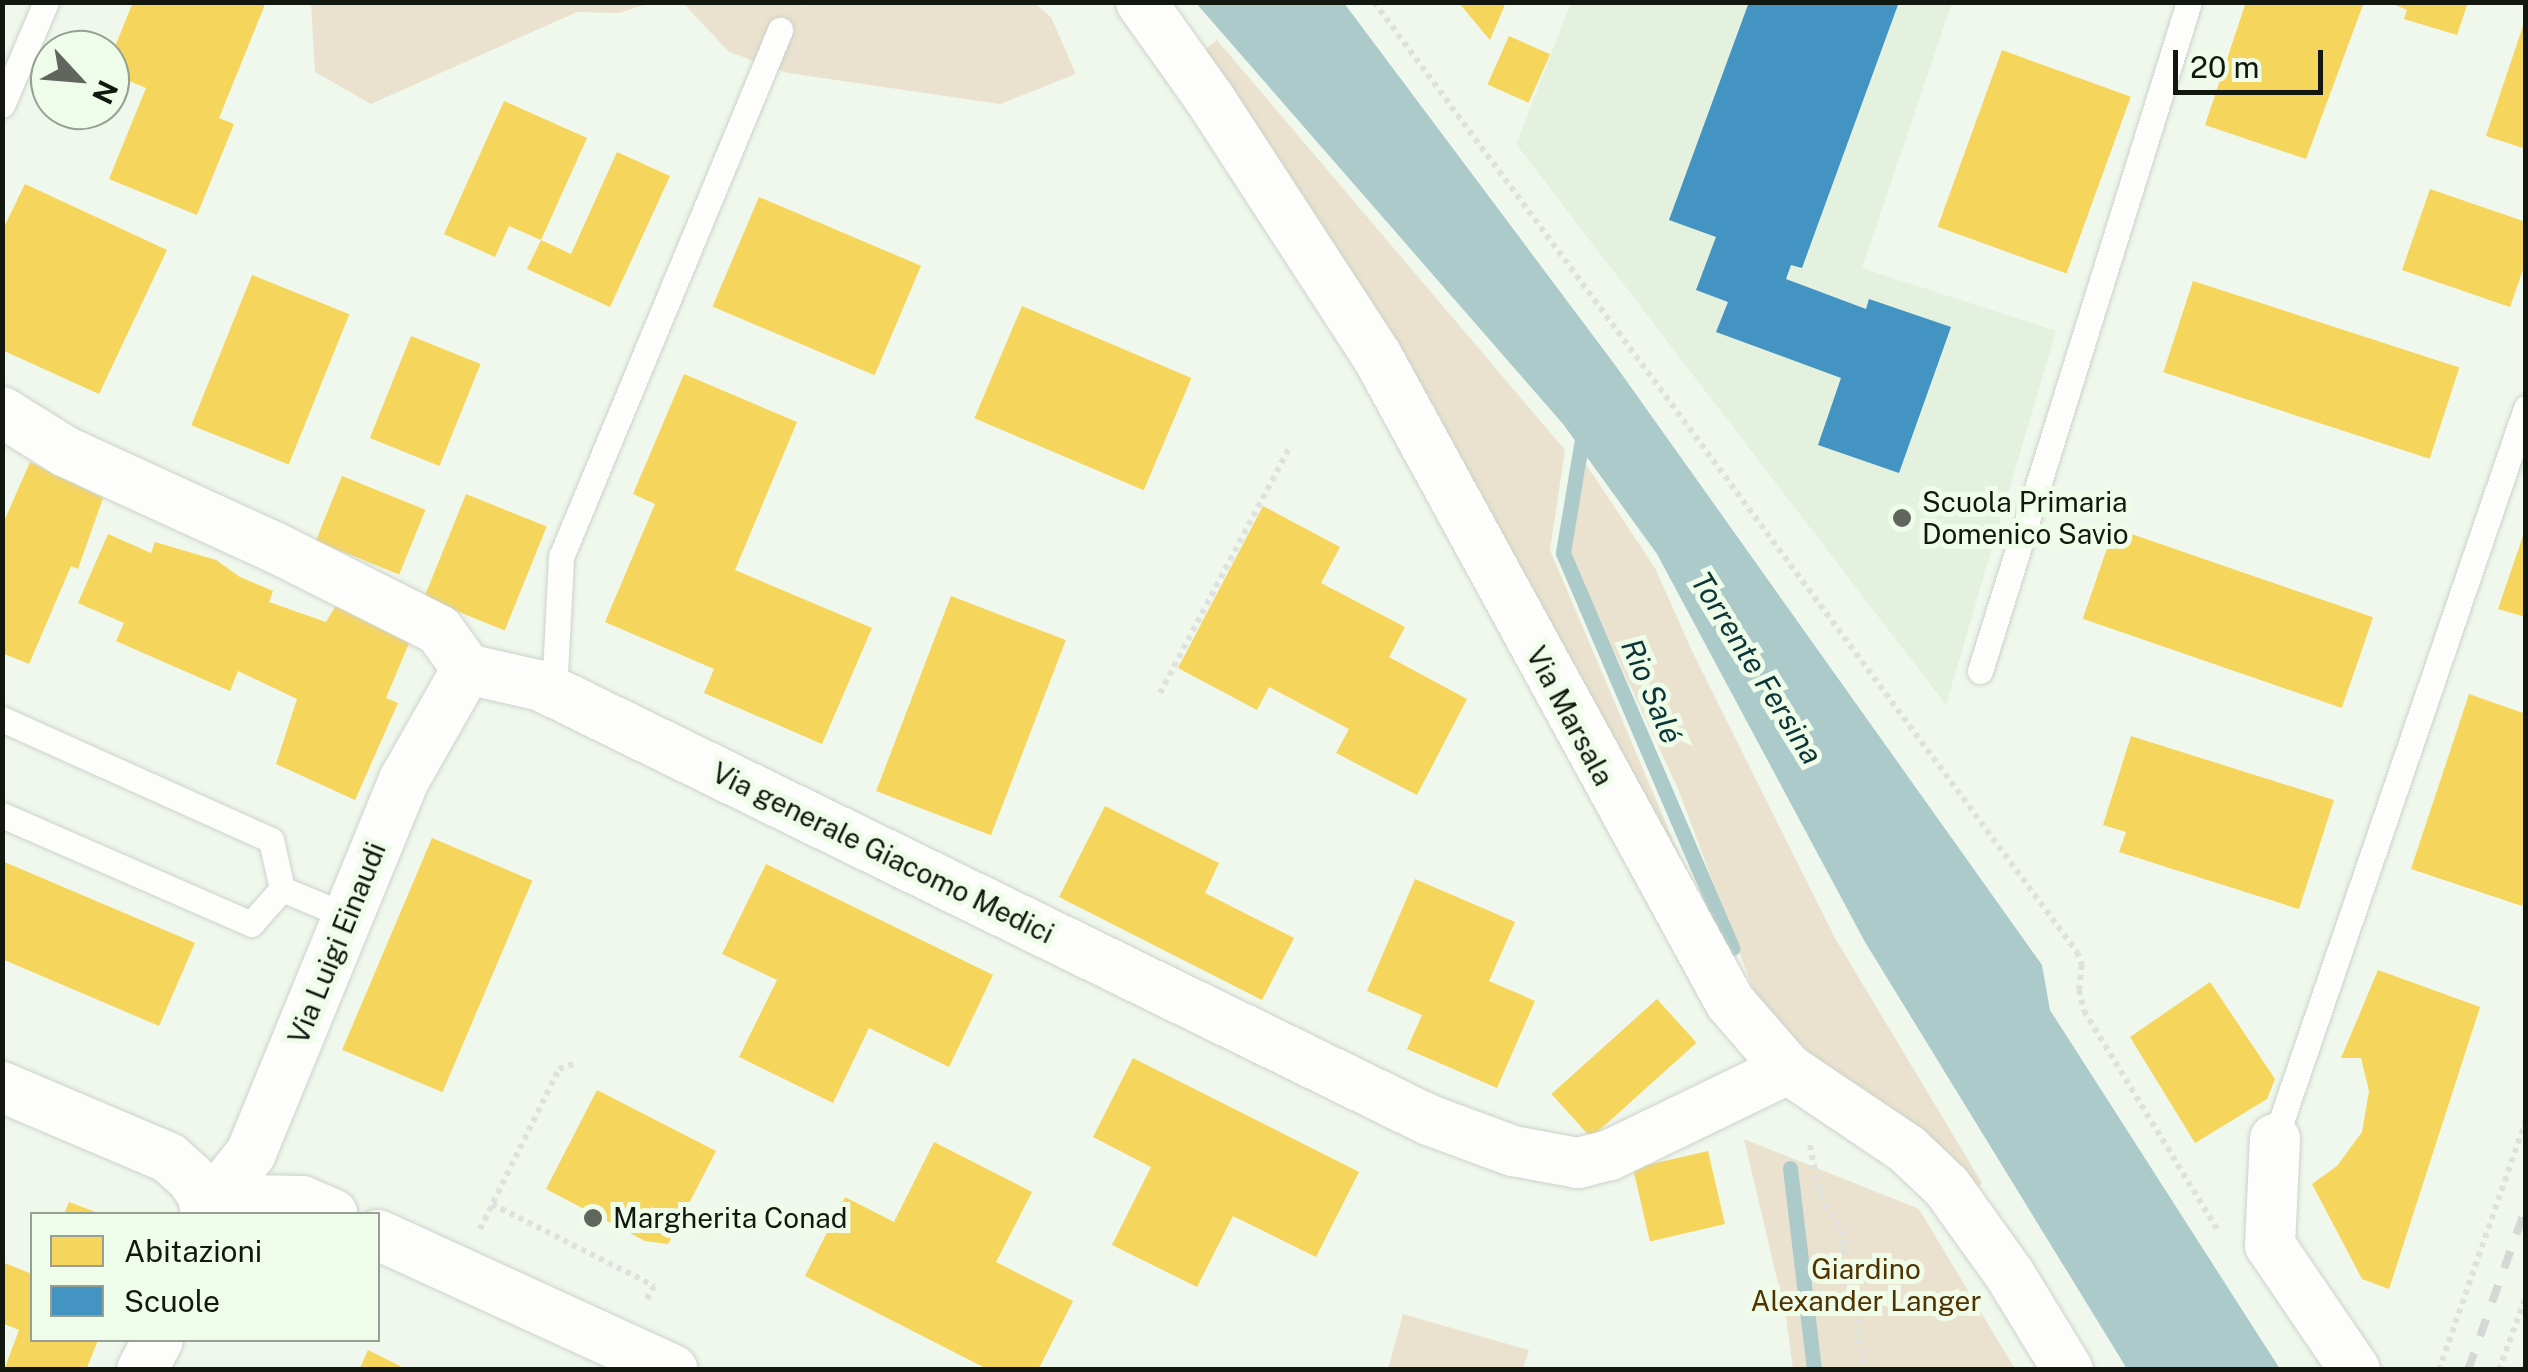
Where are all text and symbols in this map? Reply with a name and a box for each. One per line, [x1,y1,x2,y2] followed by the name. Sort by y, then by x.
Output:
[30,30,130,130] north arrow
[2178,30,2328,92] scale bar
[2190,49,2259,85] text: 20 m
[86,75,125,110] text: N
[1922,485,2129,551] place label: Scuola Primaria Domenico Savio
[1891,507,1913,529] marker: Scuola Primaria Domenico Savio
[1684,565,1830,771] water label: Torrente Fersina
[1614,633,1690,749] water label: Rio Salé
[1519,641,1621,791] street label: Via Marsala
[707,755,1059,951] street label: Via generale Giacomo Medici
[281,837,393,1049] street label: Via Luigi Einaudi
[613,1201,847,1235] place label: Margherita Conad
[582,1207,604,1229] marker: Margherita Conad
[30,1212,380,1342] legend
[124,1233,262,1269] text: Abitazioni
[1751,1252,1981,1318] park label: Giardino Alexander Langer
[124,1283,220,1319] text: Scuole

